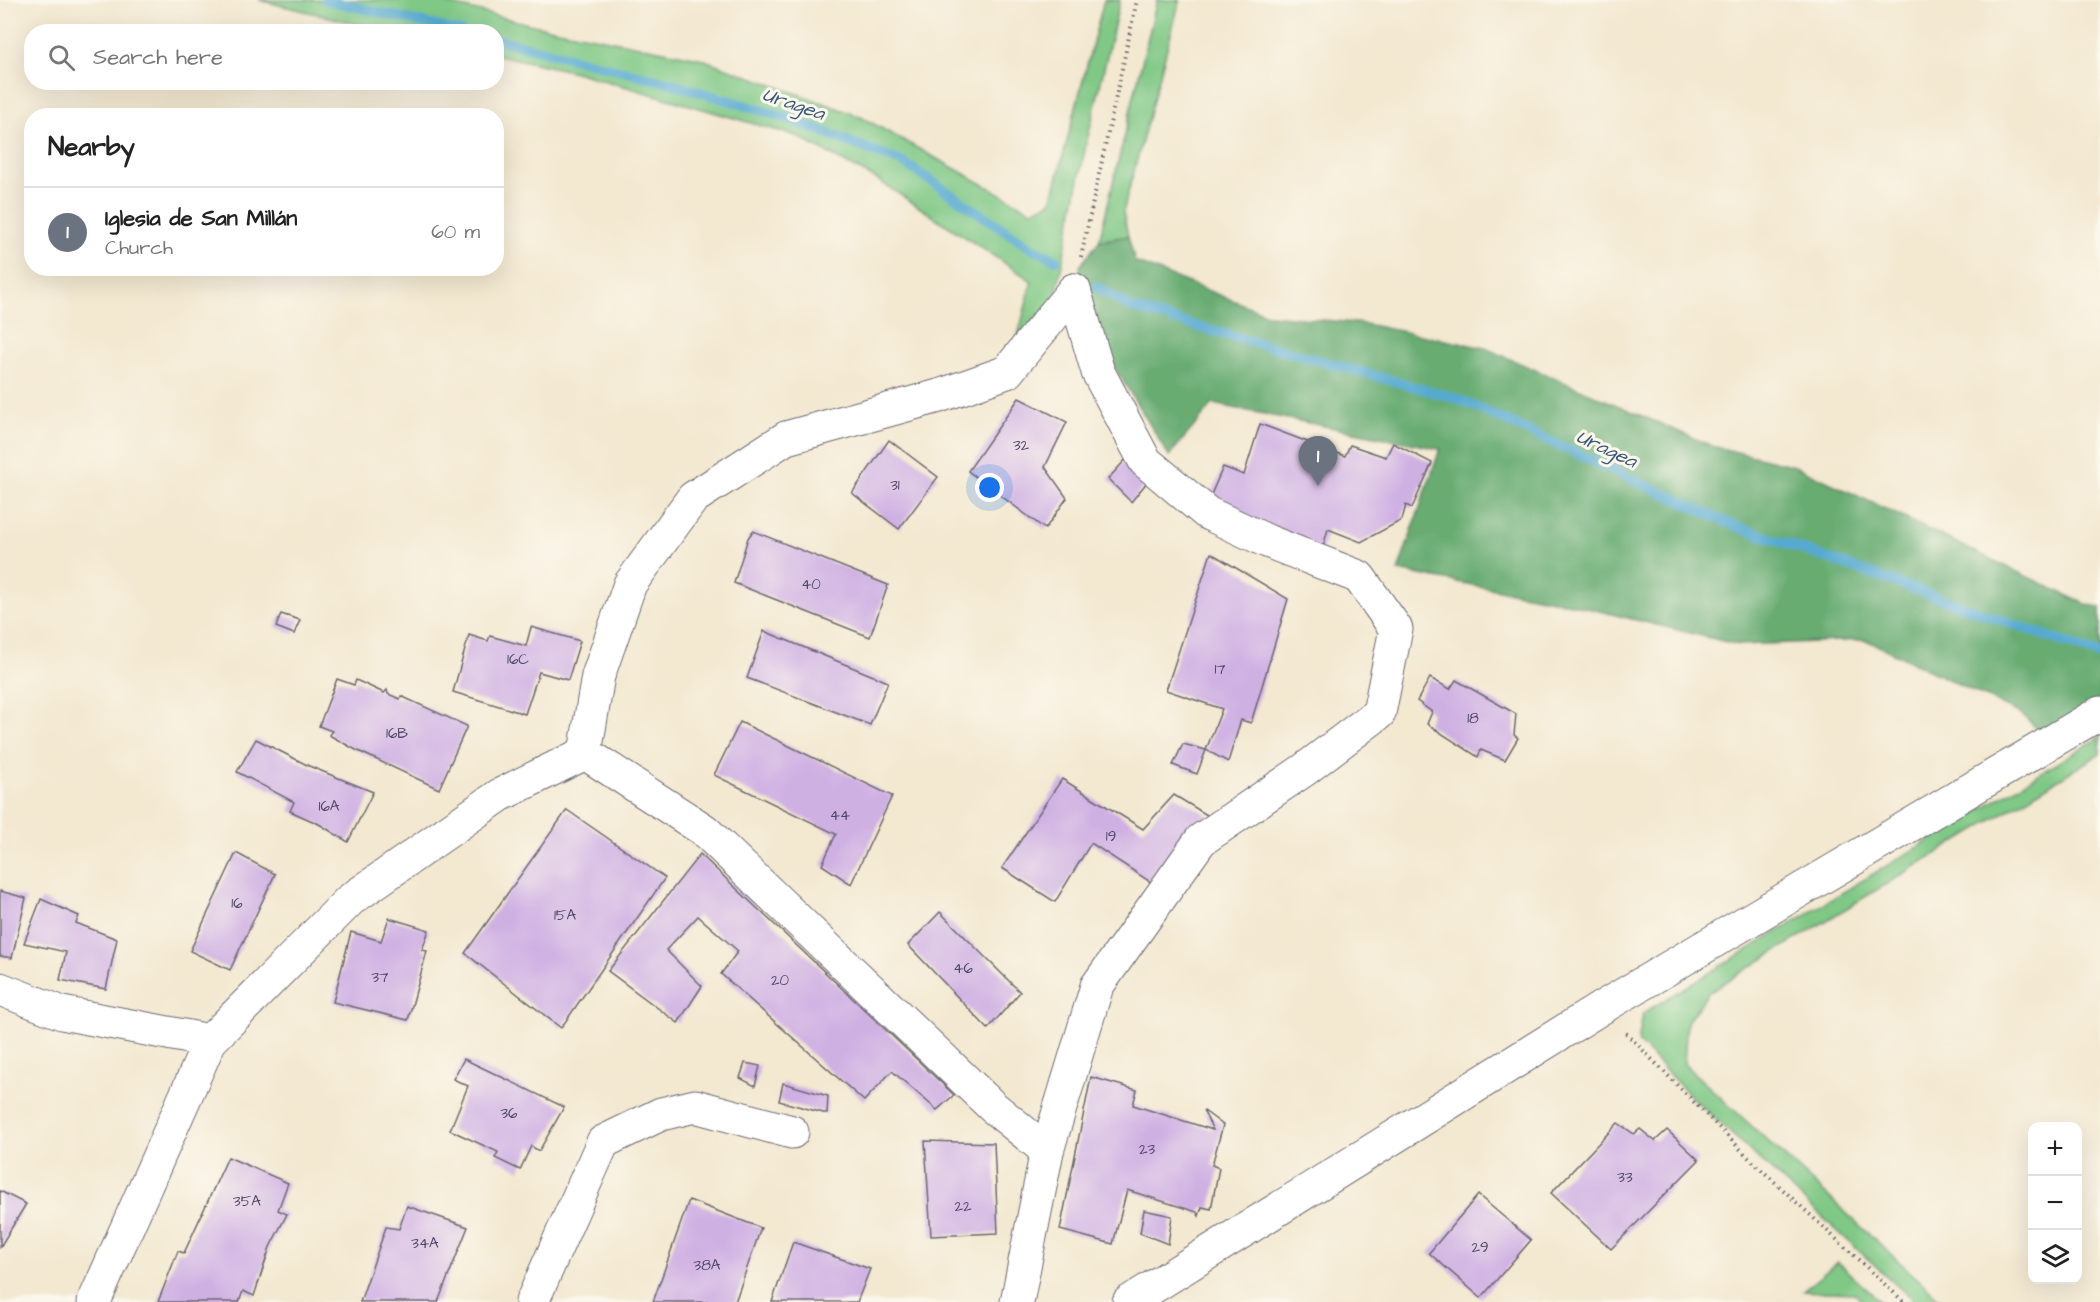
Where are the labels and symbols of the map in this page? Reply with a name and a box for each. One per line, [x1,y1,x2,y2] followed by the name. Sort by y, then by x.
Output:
[759,80,829,129] water label: Uragea
[1571,423,1642,476] water label: Uragea
[1013,435,1030,456] house number: 32
[1298,436,1338,486] pin: 1
[975,473,1004,502] your location
[890,475,900,496] house number: 31
[801,574,821,595] house number: 40
[507,649,529,670] house number: 16C
[1214,659,1226,680] house number: 17
[1467,708,1479,729] house number: 18
[386,723,408,744] house number: 16B
[319,796,340,817] house number: 16A
[830,805,850,826] house number: 44
[1106,826,1116,847] house number: 19
[231,893,243,914] house number: 16
[554,905,576,926] house number: 15A
[953,958,973,979] house number: 46
[372,967,388,988] house number: 37
[771,970,790,991] house number: 20
[500,1103,518,1124] house number: 36
[1139,1139,1155,1160] house number: 23
[1617,1167,1633,1188] house number: 33
[233,1191,261,1212] house number: 35A
[954,1196,972,1217] house number: 22
[411,1233,439,1254] house number: 34A
[1471,1237,1489,1258] house number: 29
[694,1255,721,1276] house number: 38A

